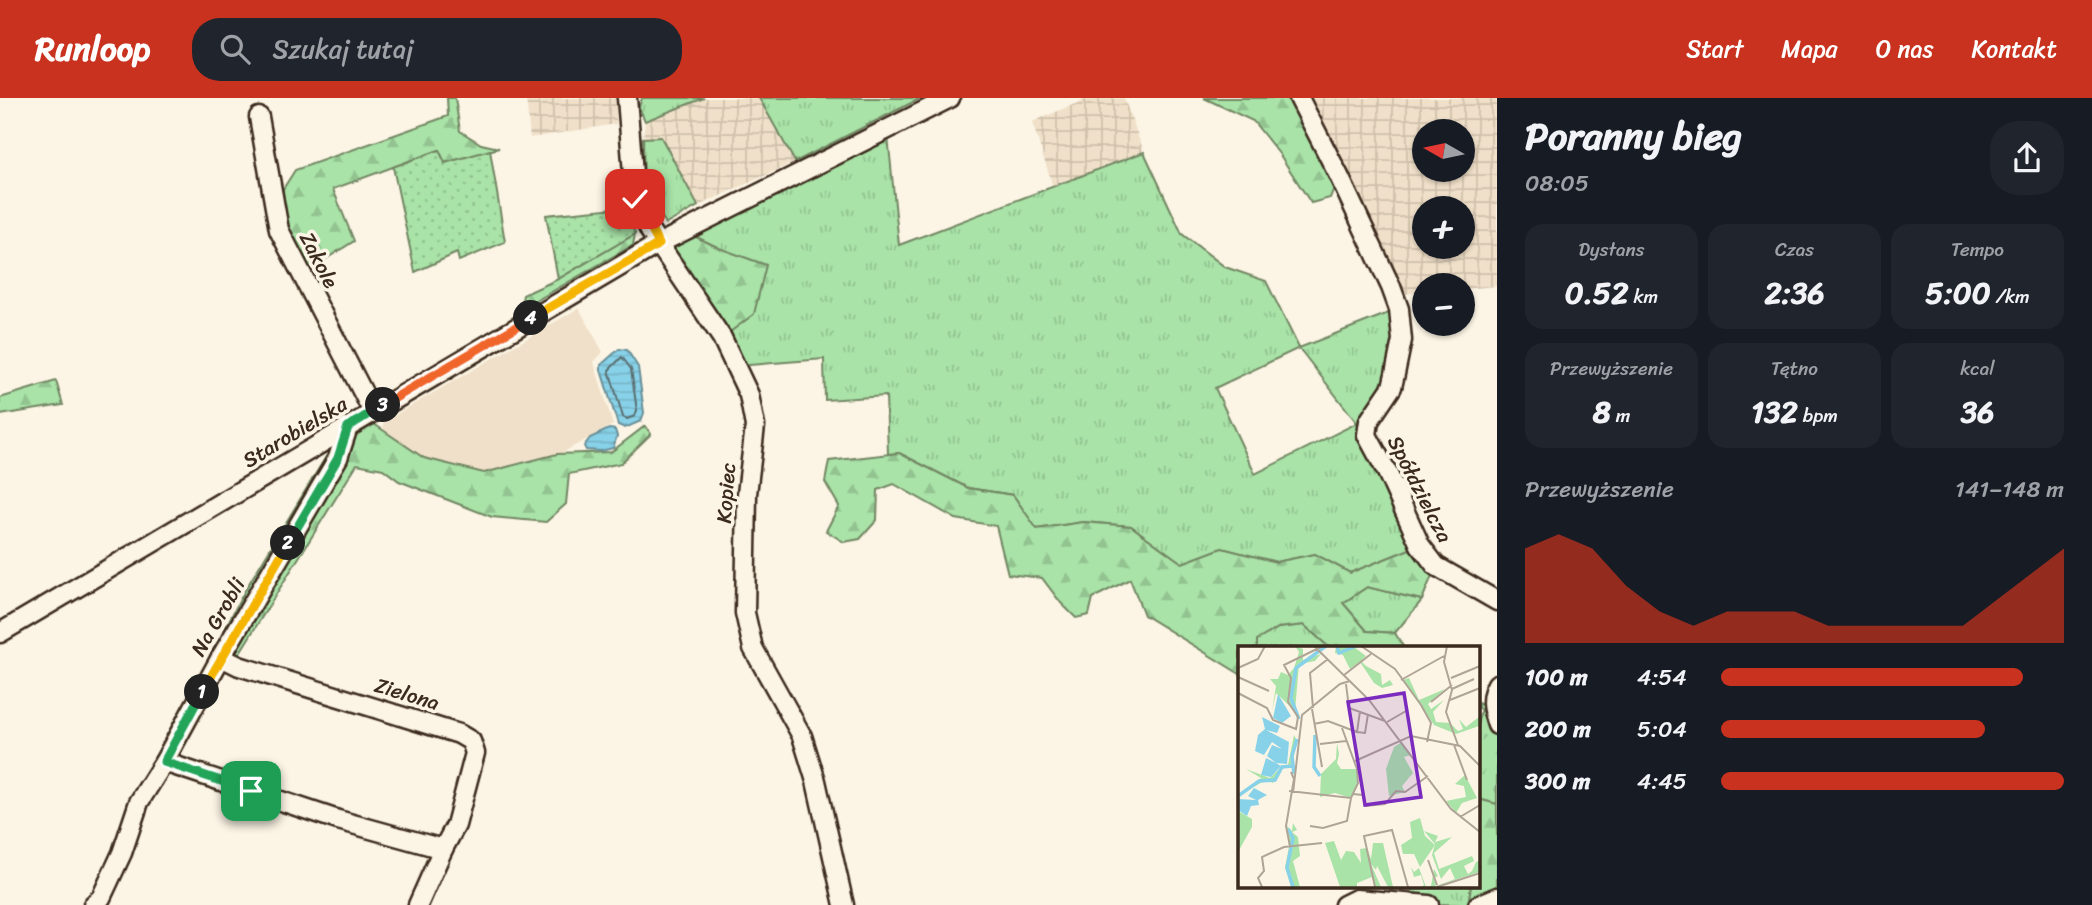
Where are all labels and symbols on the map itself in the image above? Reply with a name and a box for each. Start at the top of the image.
north arrow [1412,119,1475,182]
pin [605,169,665,229]
street label: Zakole [288,225,350,295]
pin: 4 [514,300,548,336]
street label: Starobielska [235,385,355,479]
pin: 3 [366,388,400,422]
street label: Spółdzielcza [1377,429,1464,550]
street label: Kopiec [705,461,747,525]
pin: 2 [270,526,306,560]
street label: Na Grobli [180,569,257,664]
inset map [1238,646,1479,888]
street label: Zielona [370,666,445,722]
pin: 1 [184,674,220,710]
pin [221,761,281,821]

